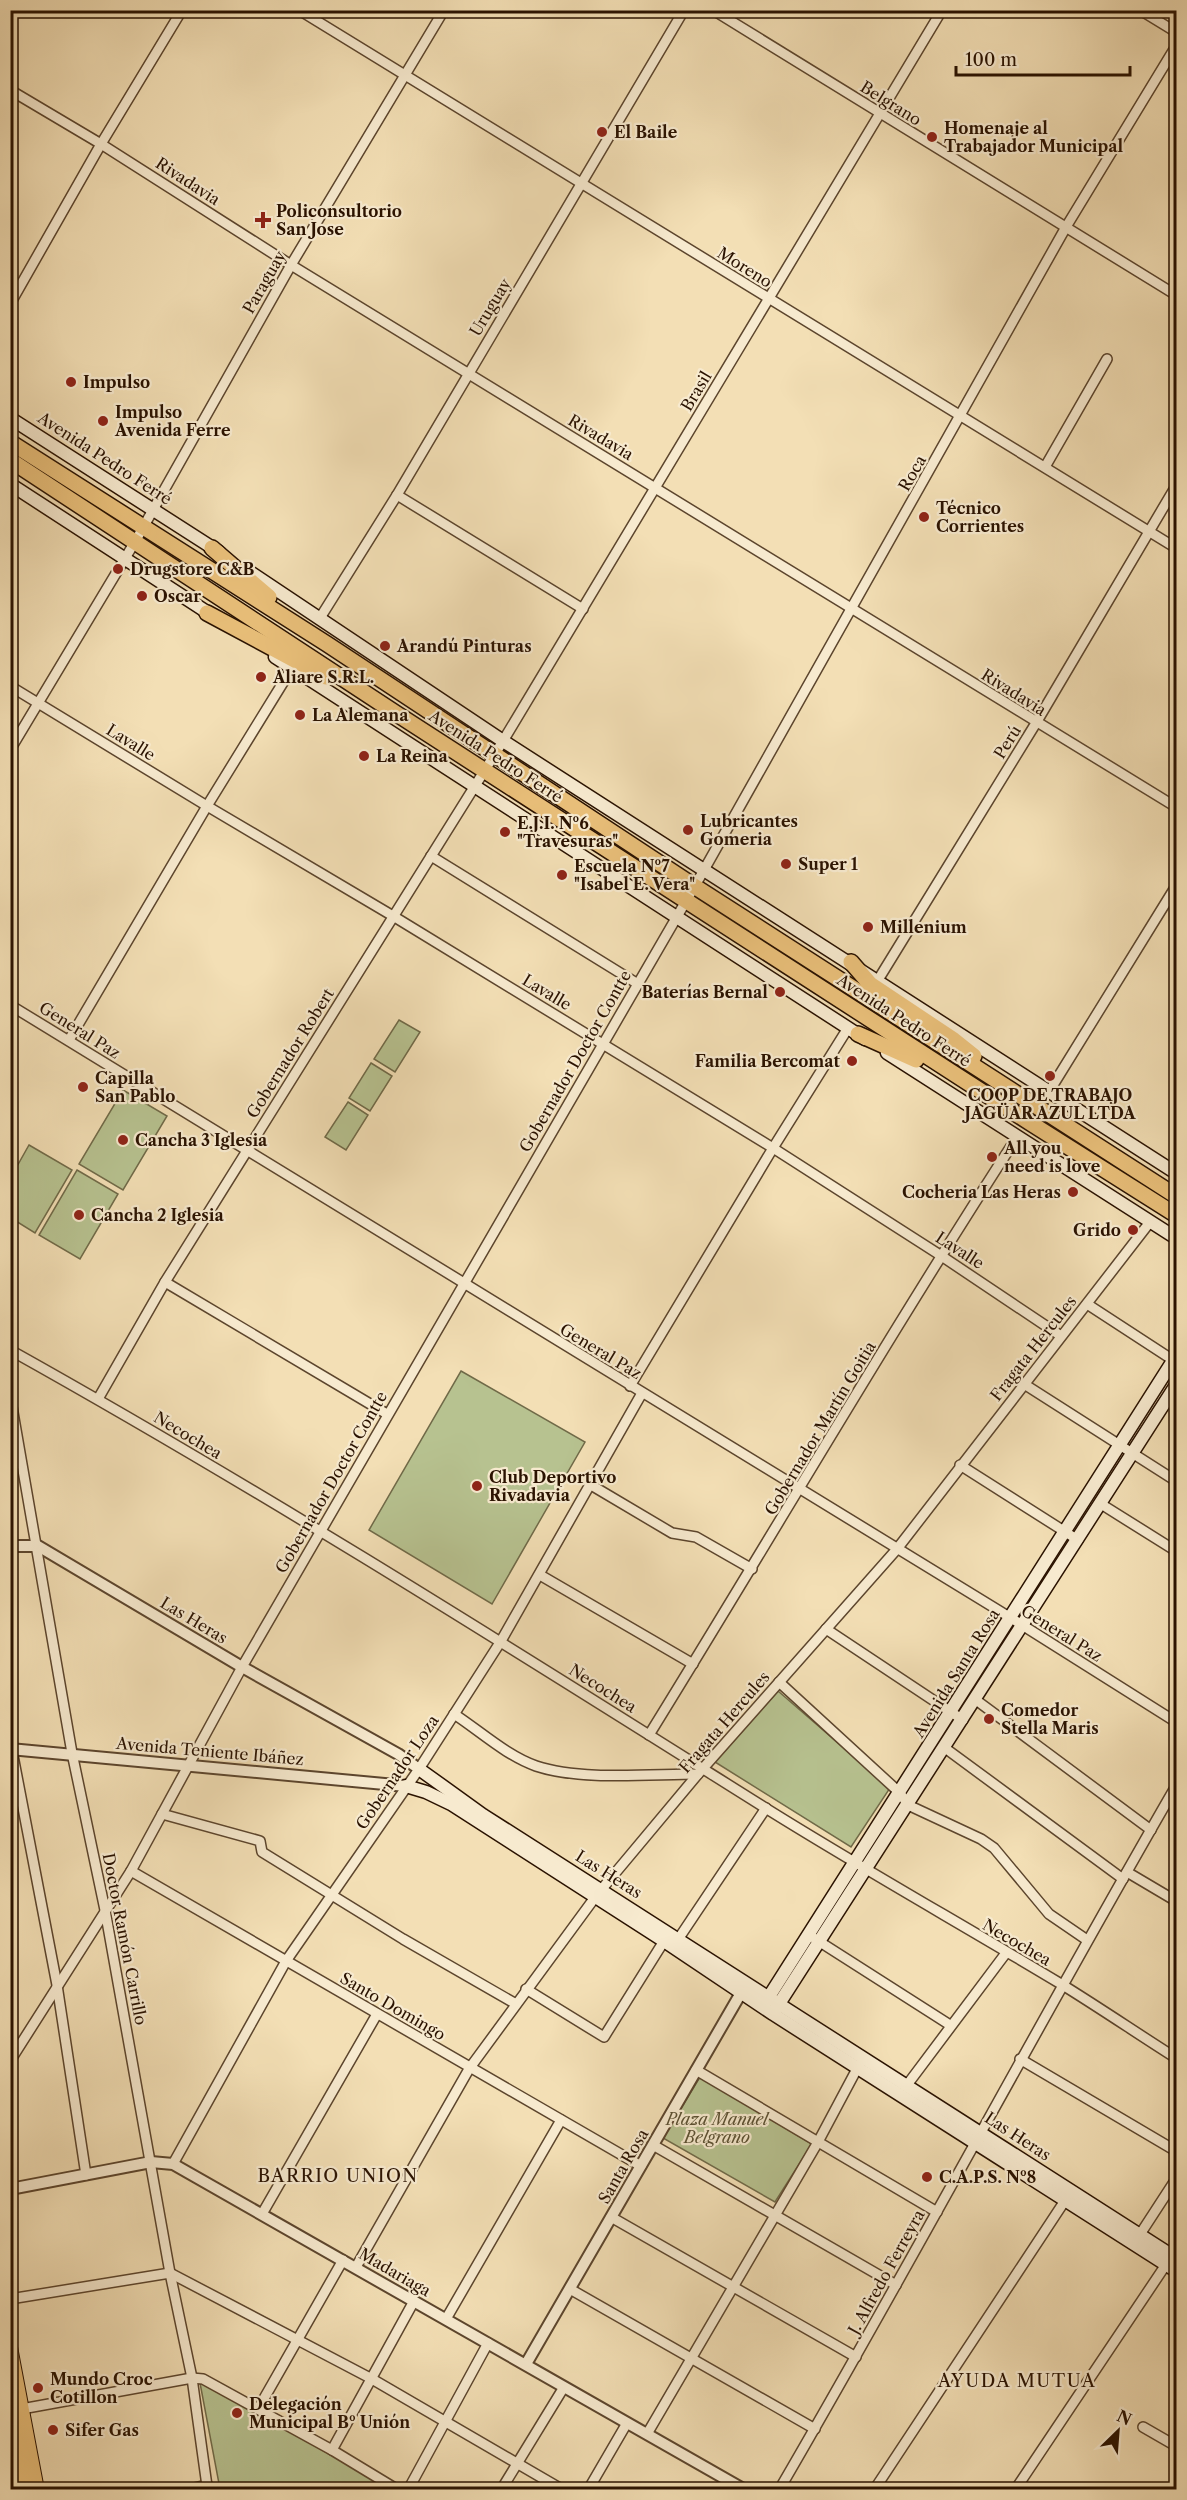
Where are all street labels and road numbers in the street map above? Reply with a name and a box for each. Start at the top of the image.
street label: Belgrano [857,76,925,130]
street label: Rivadavia [152,153,224,210]
street label: Moreno [714,242,776,292]
street label: Paraguay [238,246,290,317]
street label: Uruguay [465,274,516,339]
street label: Brasil [676,367,716,415]
street label: Avenida Pedro Ferré [33,407,176,509]
street label: Rivadavia [565,410,638,465]
street label: Roca [894,451,930,495]
street label: Rivadavia [978,664,1051,720]
street label: Avenida Pedro Ferré [424,705,567,807]
street label: Lavalle [103,719,159,765]
street label: Perú [989,721,1025,762]
street label: Gobernador Doctor Contte [515,967,635,1155]
street label: Avenida Pedro Ferré [832,969,975,1071]
street label: Lavalle [519,970,575,1014]
street label: Gobernador Robert [242,984,338,1122]
street label: General Paz [36,997,124,1063]
street label: Lavalle [932,1227,988,1273]
street label: Fragata Hercules [986,1291,1080,1405]
street label: General Paz [556,1319,646,1383]
street label: Gobernador Martín Goitia [760,1337,880,1519]
street label: Gobernador Doctor Contte [271,1388,391,1576]
street label: Necochea [150,1407,226,1463]
street label: Las Heras [157,1592,231,1648]
street label: General Paz [1018,1600,1106,1666]
street label: Avenida Santa Rosa [908,1604,1004,1742]
street label: Necochea [566,1659,641,1717]
street label: Fragata Hercules [674,1667,774,1777]
street label: Gobernador Loza [351,1711,443,1833]
street label: Avenida Teniente Ibáñez [114,1733,305,1769]
street label: Las Heras [572,1846,646,1902]
street label: Doctor Ramón Carrillo [98,1851,152,2027]
street label: Necochea [979,1914,1055,1970]
street label: Santo Domingo [337,1968,449,2044]
street label: Las Heras [981,2107,1055,2165]
street label: Santa Rosa [594,2125,653,2207]
street label: J. Alfredo Ferreyra [842,2206,929,2341]
street label: Madariaga [356,2243,435,2301]

